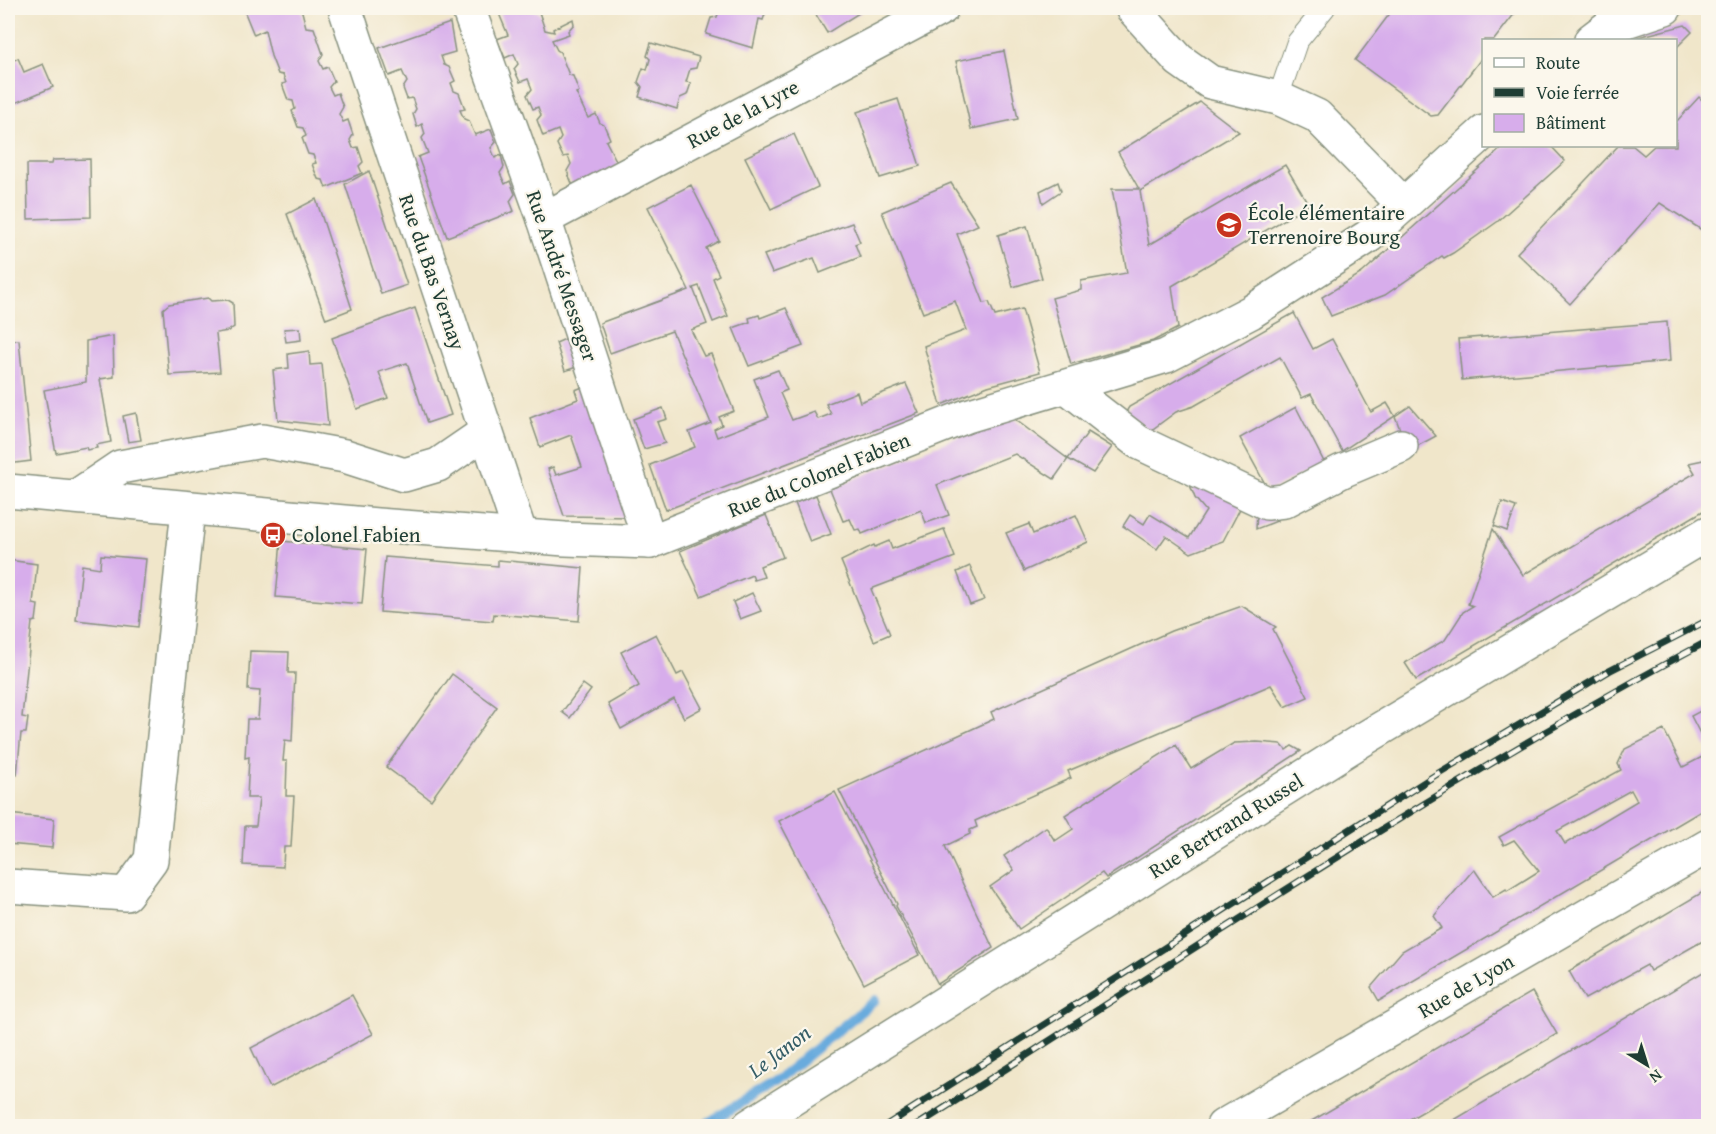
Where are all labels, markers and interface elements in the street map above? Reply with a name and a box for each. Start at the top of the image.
legend [1482,39,1677,147]
text: Route [1536,49,1580,76]
street label: Rue de la Lyre [681,71,804,156]
text: Voie ferrée [1536,79,1619,106]
text: Bâtiment [1536,109,1606,136]
street label: Rue André Messager [519,186,606,366]
street label: Rue du Bas Vernay [391,190,474,355]
place label: École élémentaire Terrenoire Bourg [1248,197,1405,252]
school or university icon: École élémentaire Terrenoire Bourg [1214,210,1244,240]
street label: Rue du Colonel Fabien [723,424,915,525]
place label: Colonel Fabien [292,519,421,550]
bus stop icon: Colonel Fabien [258,520,288,550]
street label: Rue Bertrand Russel [1142,765,1309,886]
street label: Rue de Lyon [1412,945,1520,1026]
water label: Le Janon [740,1017,817,1086]
north arrow [1617,1035,1677,1095]
text: N [1644,1064,1668,1090]

